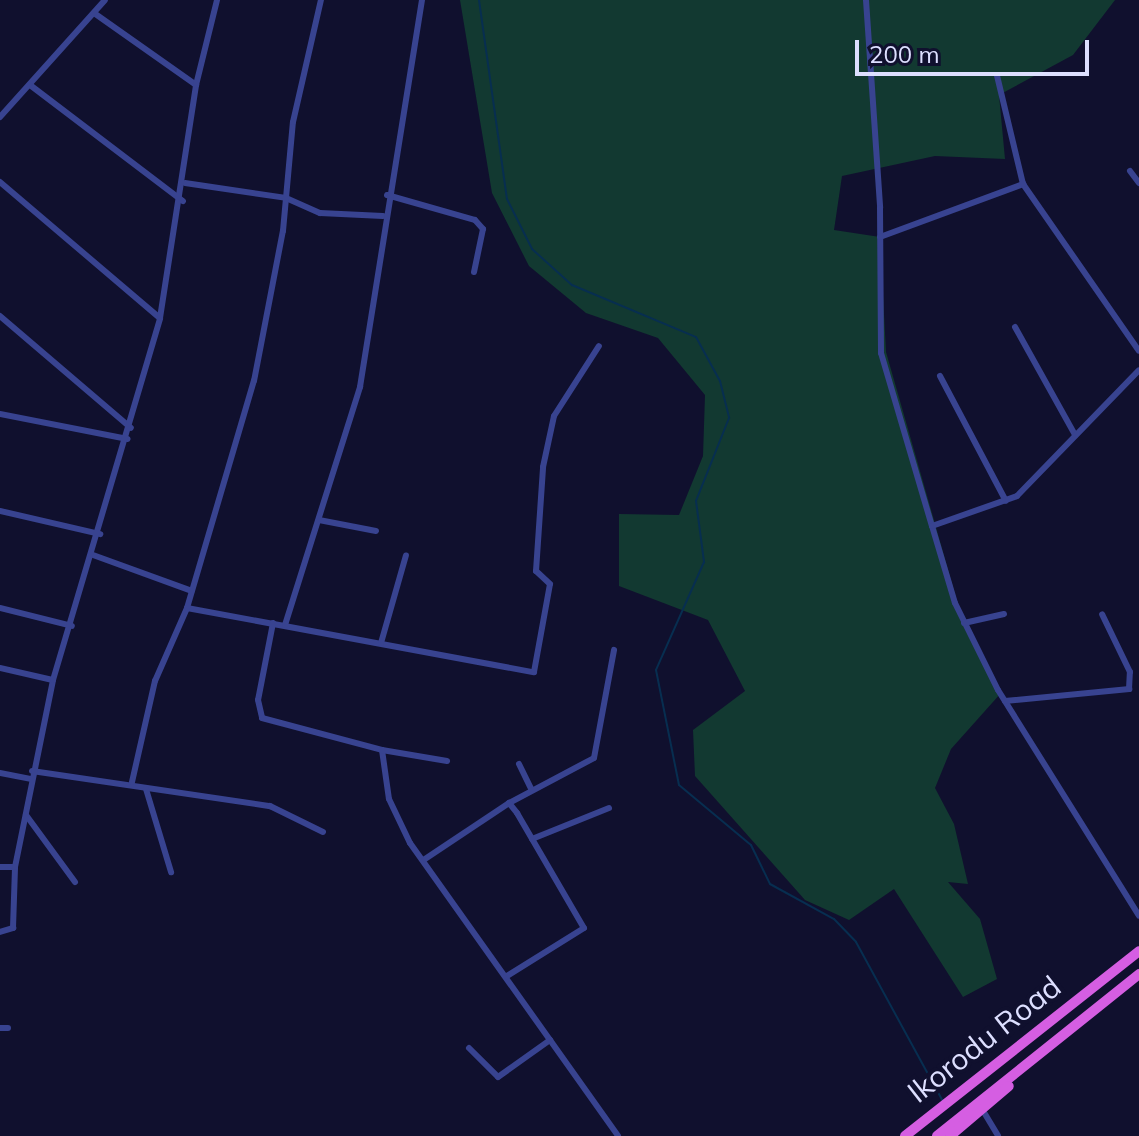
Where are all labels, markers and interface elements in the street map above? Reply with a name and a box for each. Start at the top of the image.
scale bar [859,24,1093,74]
text: 200 m [869,39,940,69]
street label: Ikorodu Road [900,968,1068,1110]

